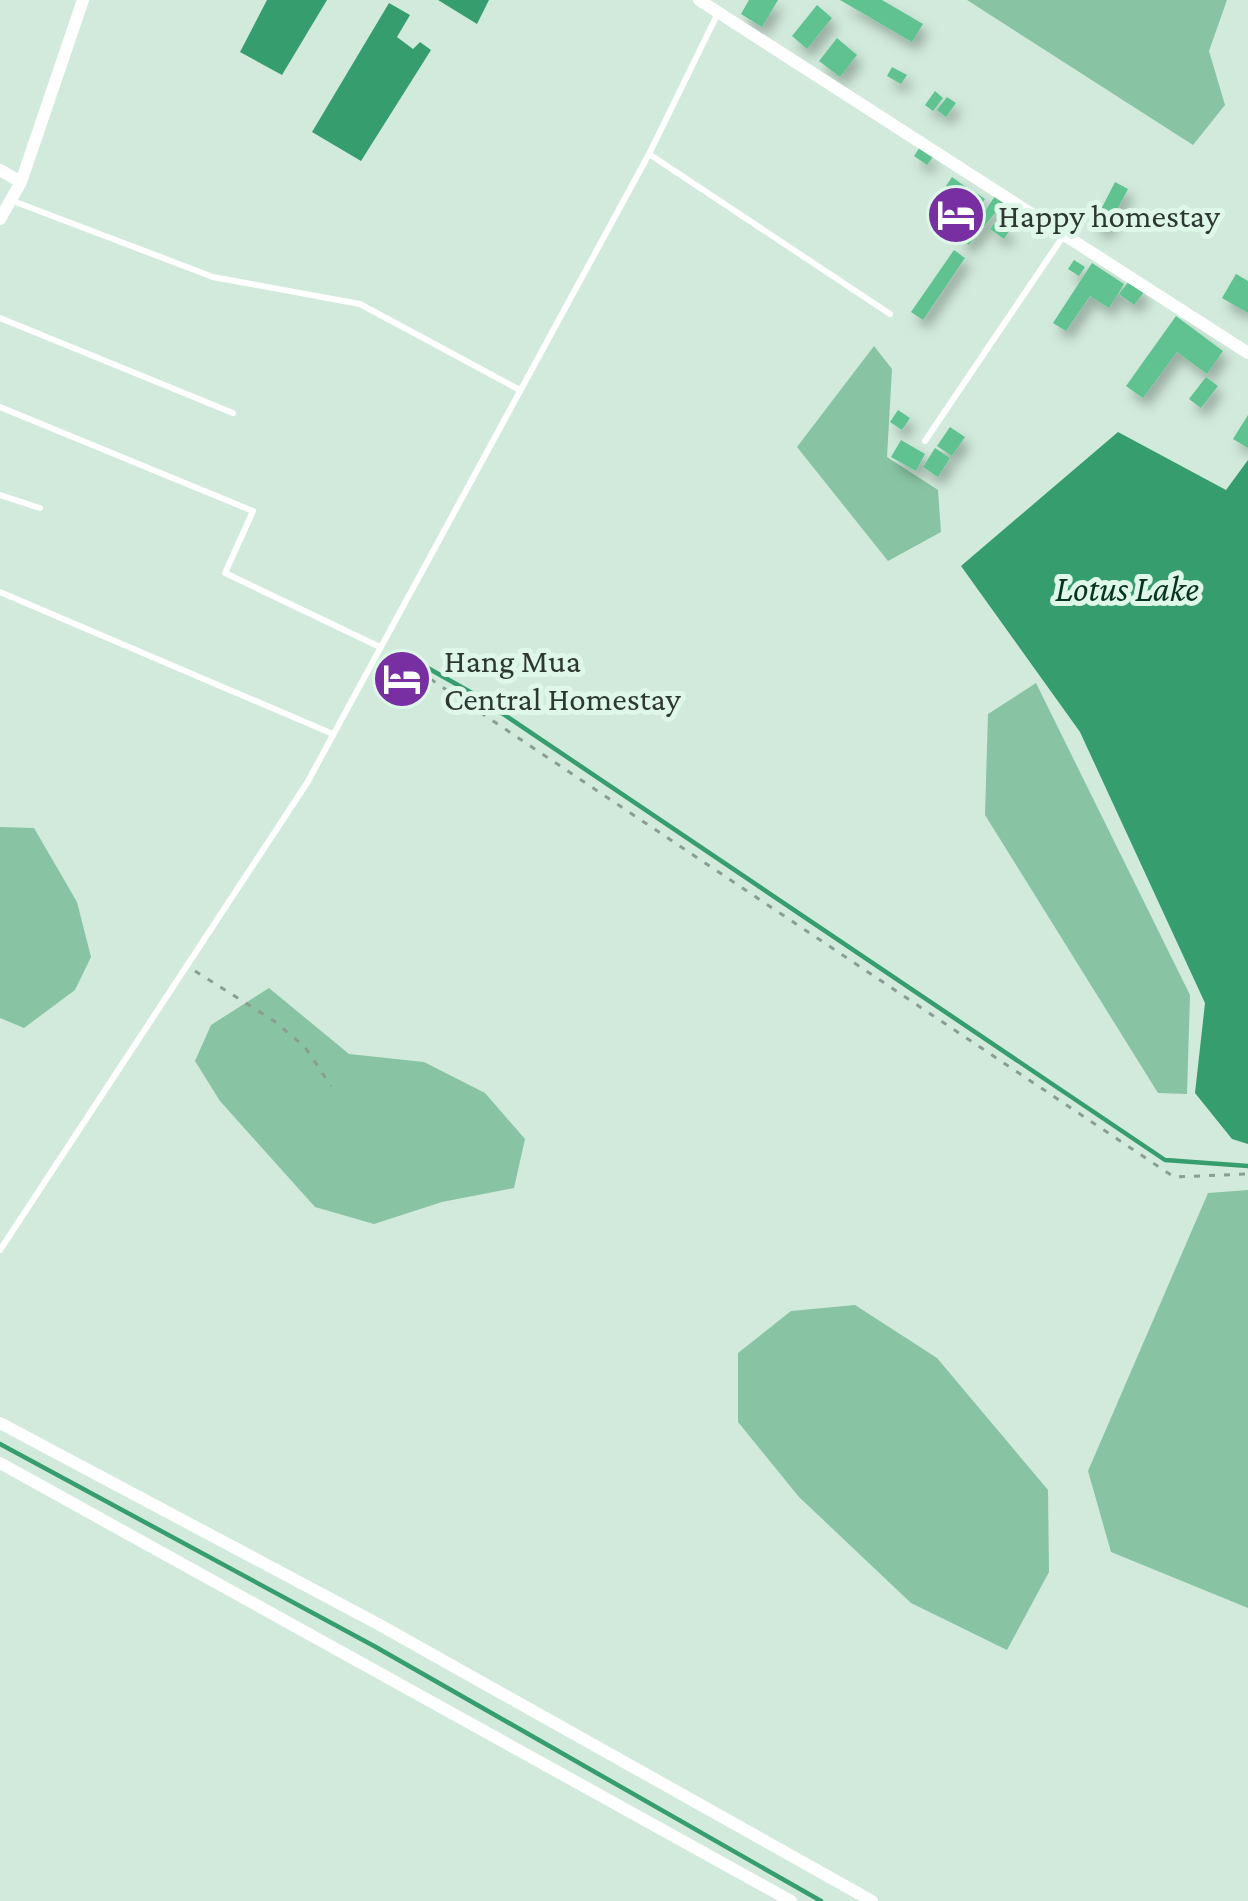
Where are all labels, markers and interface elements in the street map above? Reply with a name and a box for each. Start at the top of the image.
hotel icon: Happy homestay [925,184,987,246]
place label: Happy homestay [998,197,1221,234]
water label: Lotus Lake [1055,569,1199,609]
place label: Hang Mua Central Homestay [444,642,682,717]
hotel icon: Hang Mua Central Homestay [371,648,433,710]

